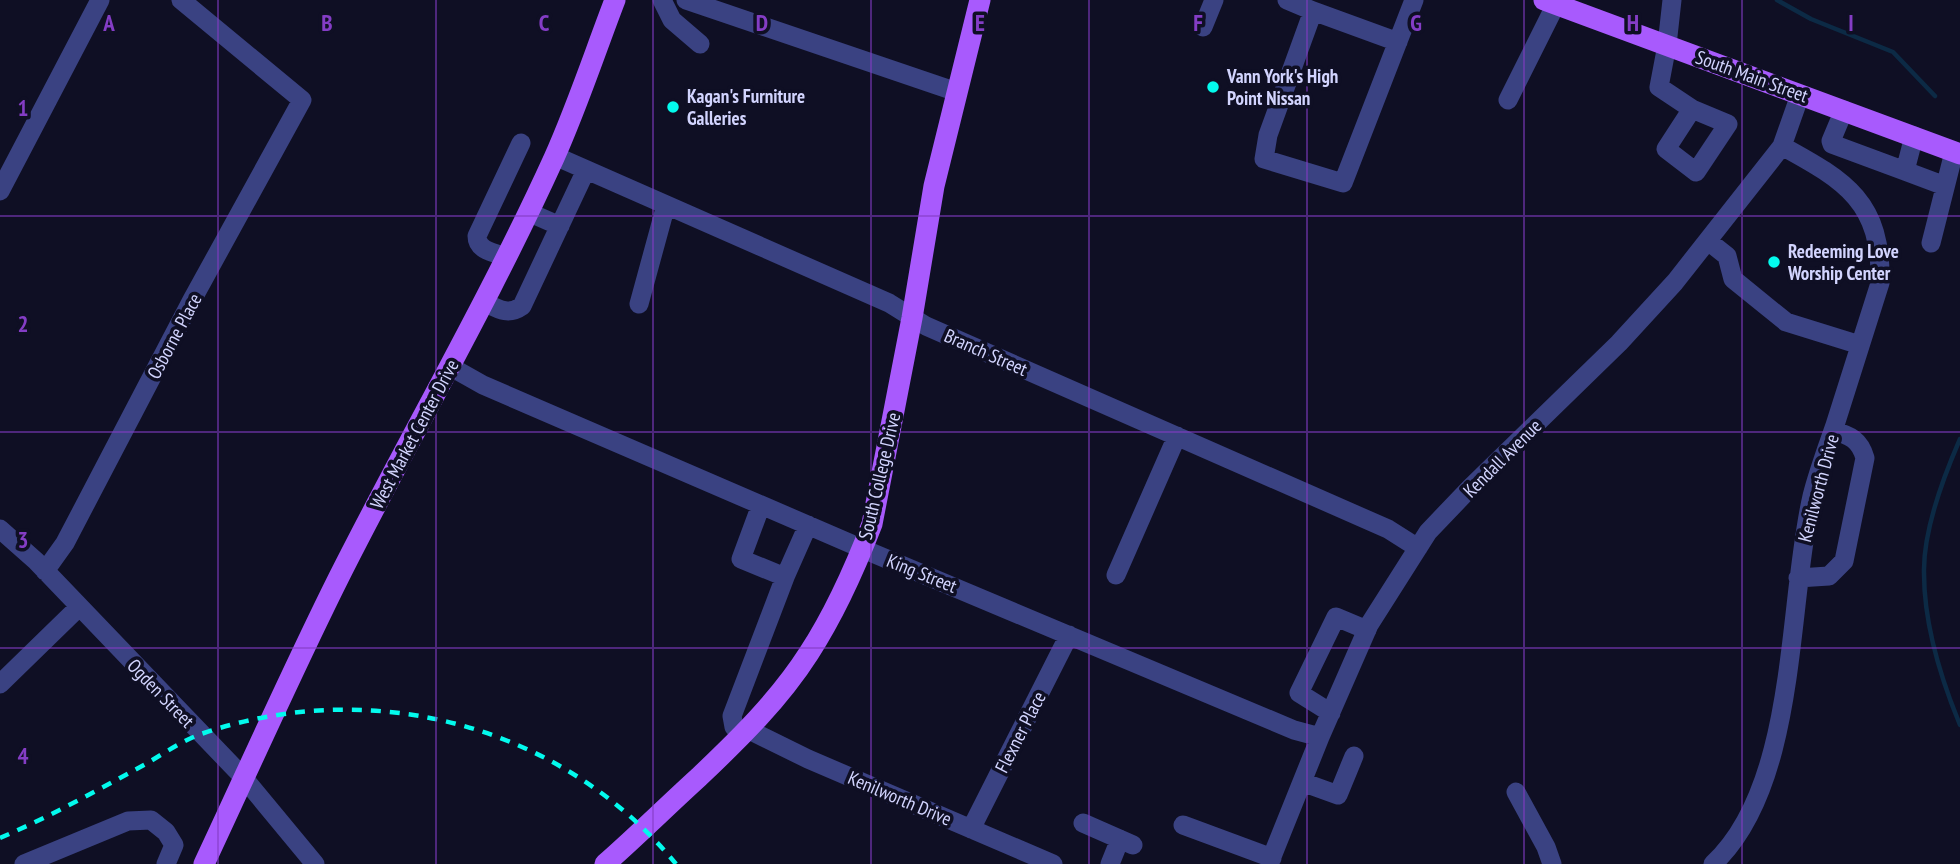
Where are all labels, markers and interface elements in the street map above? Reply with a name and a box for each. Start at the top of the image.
text: A [102,8,115,37]
text: B [321,8,333,37]
text: C [539,8,550,37]
text: D [756,8,768,37]
text: E [975,8,985,37]
text: F [1193,8,1203,37]
text: G [1410,8,1422,37]
text: H [1627,8,1639,37]
text: I [1848,8,1854,37]
street label: South Main Street [1693,45,1812,108]
place label: Vann York's High Point Nissan [1226,64,1338,110]
marker: Vann York's High Point Nissan [1205,79,1221,95]
place label: Kagan's Furniture Galleries [687,84,805,130]
text: 1 [18,93,29,122]
marker: Kagan's Furniture Galleries [665,99,681,115]
place label: Redeeming Love Worship Center [1787,239,1899,285]
marker: Redeeming Love Worship Center [1766,254,1782,270]
street label: Osborne Place [141,289,207,383]
text: 2 [18,309,29,338]
street label: Branch Street [941,323,1032,381]
street label: West Market Center Drive [364,355,464,513]
street label: South College Drive [853,410,905,542]
street label: Kendall Avenue [1458,414,1546,502]
street label: Kenilworth Drive [1792,431,1844,544]
text: 3 [18,525,29,554]
street label: King Street [883,548,961,598]
street label: Ogden Street [122,654,200,733]
street label: Flexner Place [989,687,1051,777]
text: 4 [18,741,29,770]
street label: Kenilworth Drive [844,765,956,831]

